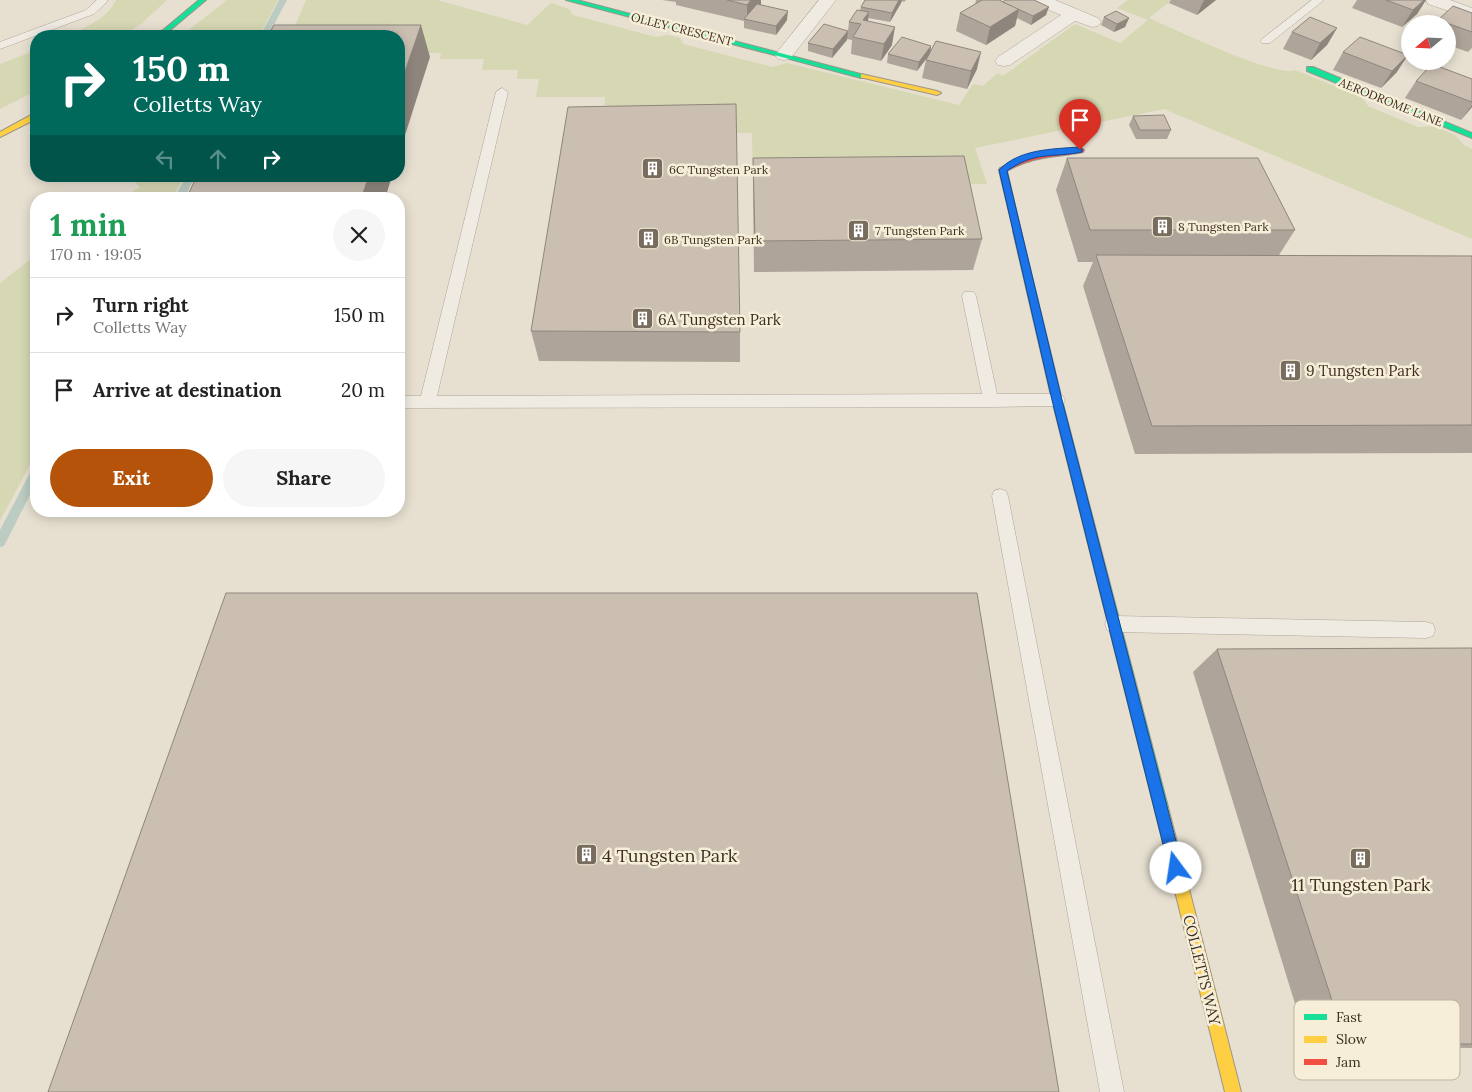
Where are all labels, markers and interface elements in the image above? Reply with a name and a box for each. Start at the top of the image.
street label: OLLEY CRESCENT [630,9,735,49]
north arrow [1401,15,1456,70]
map controls [1401,15,1456,70]
text: 150 m [133,46,230,91]
icon: right [50,50,115,115]
street label: AERODROME LANE [1336,74,1445,130]
text: Colletts Way [133,90,262,118]
pin [1059,99,1101,150]
icon: arrive [1066,106,1094,134]
icon: left [151,145,179,173]
icon: ahead [204,145,232,173]
icon: right [257,145,285,173]
building icon: 6C Tungsten Park [641,157,665,181]
place label: 6C Tungsten Park [669,162,769,177]
text: 1 min [50,206,127,244]
button: close [333,209,385,261]
building icon: 8 Tungsten Park [1150,214,1174,238]
building icon: 7 Tungsten Park [847,218,871,242]
place label: 8 Tungsten Park [1178,219,1269,234]
place label: 7 Tungsten Park [875,223,965,238]
building icon: 6B Tungsten Park [636,227,660,251]
place label: 6B Tungsten Park [664,232,763,247]
text: 170 m · 19:05 [50,244,142,264]
text: Turn right [93,293,189,317]
icon: right [50,301,78,329]
text: 150 m [334,303,385,327]
building icon: 6A Tungsten Park [630,307,654,331]
place label: 6A Tungsten Park [658,310,781,329]
text: Colletts Way [93,317,187,337]
building icon: 9 Tungsten Park [1278,358,1302,382]
place label: 9 Tungsten Park [1306,361,1420,380]
icon: arrive [50,376,78,404]
text: Arrive at destination [93,378,282,402]
text: 20 m [341,378,385,402]
button: Exit [50,449,213,507]
button: Share [223,449,385,507]
position arrow [1149,841,1201,893]
building icon: 4 Tungsten Park [574,843,598,867]
place label: 4 Tungsten Park [602,844,738,867]
building icon: 11 Tungsten Park [1349,847,1373,871]
place label: 11 Tungsten Park [1292,873,1431,896]
street label: COLLETTS WAY [1179,913,1225,1028]
legend [1294,1000,1460,1080]
text: Fast [1336,1008,1363,1026]
text: Slow [1336,1030,1368,1048]
text: Jam [1335,1053,1361,1071]

